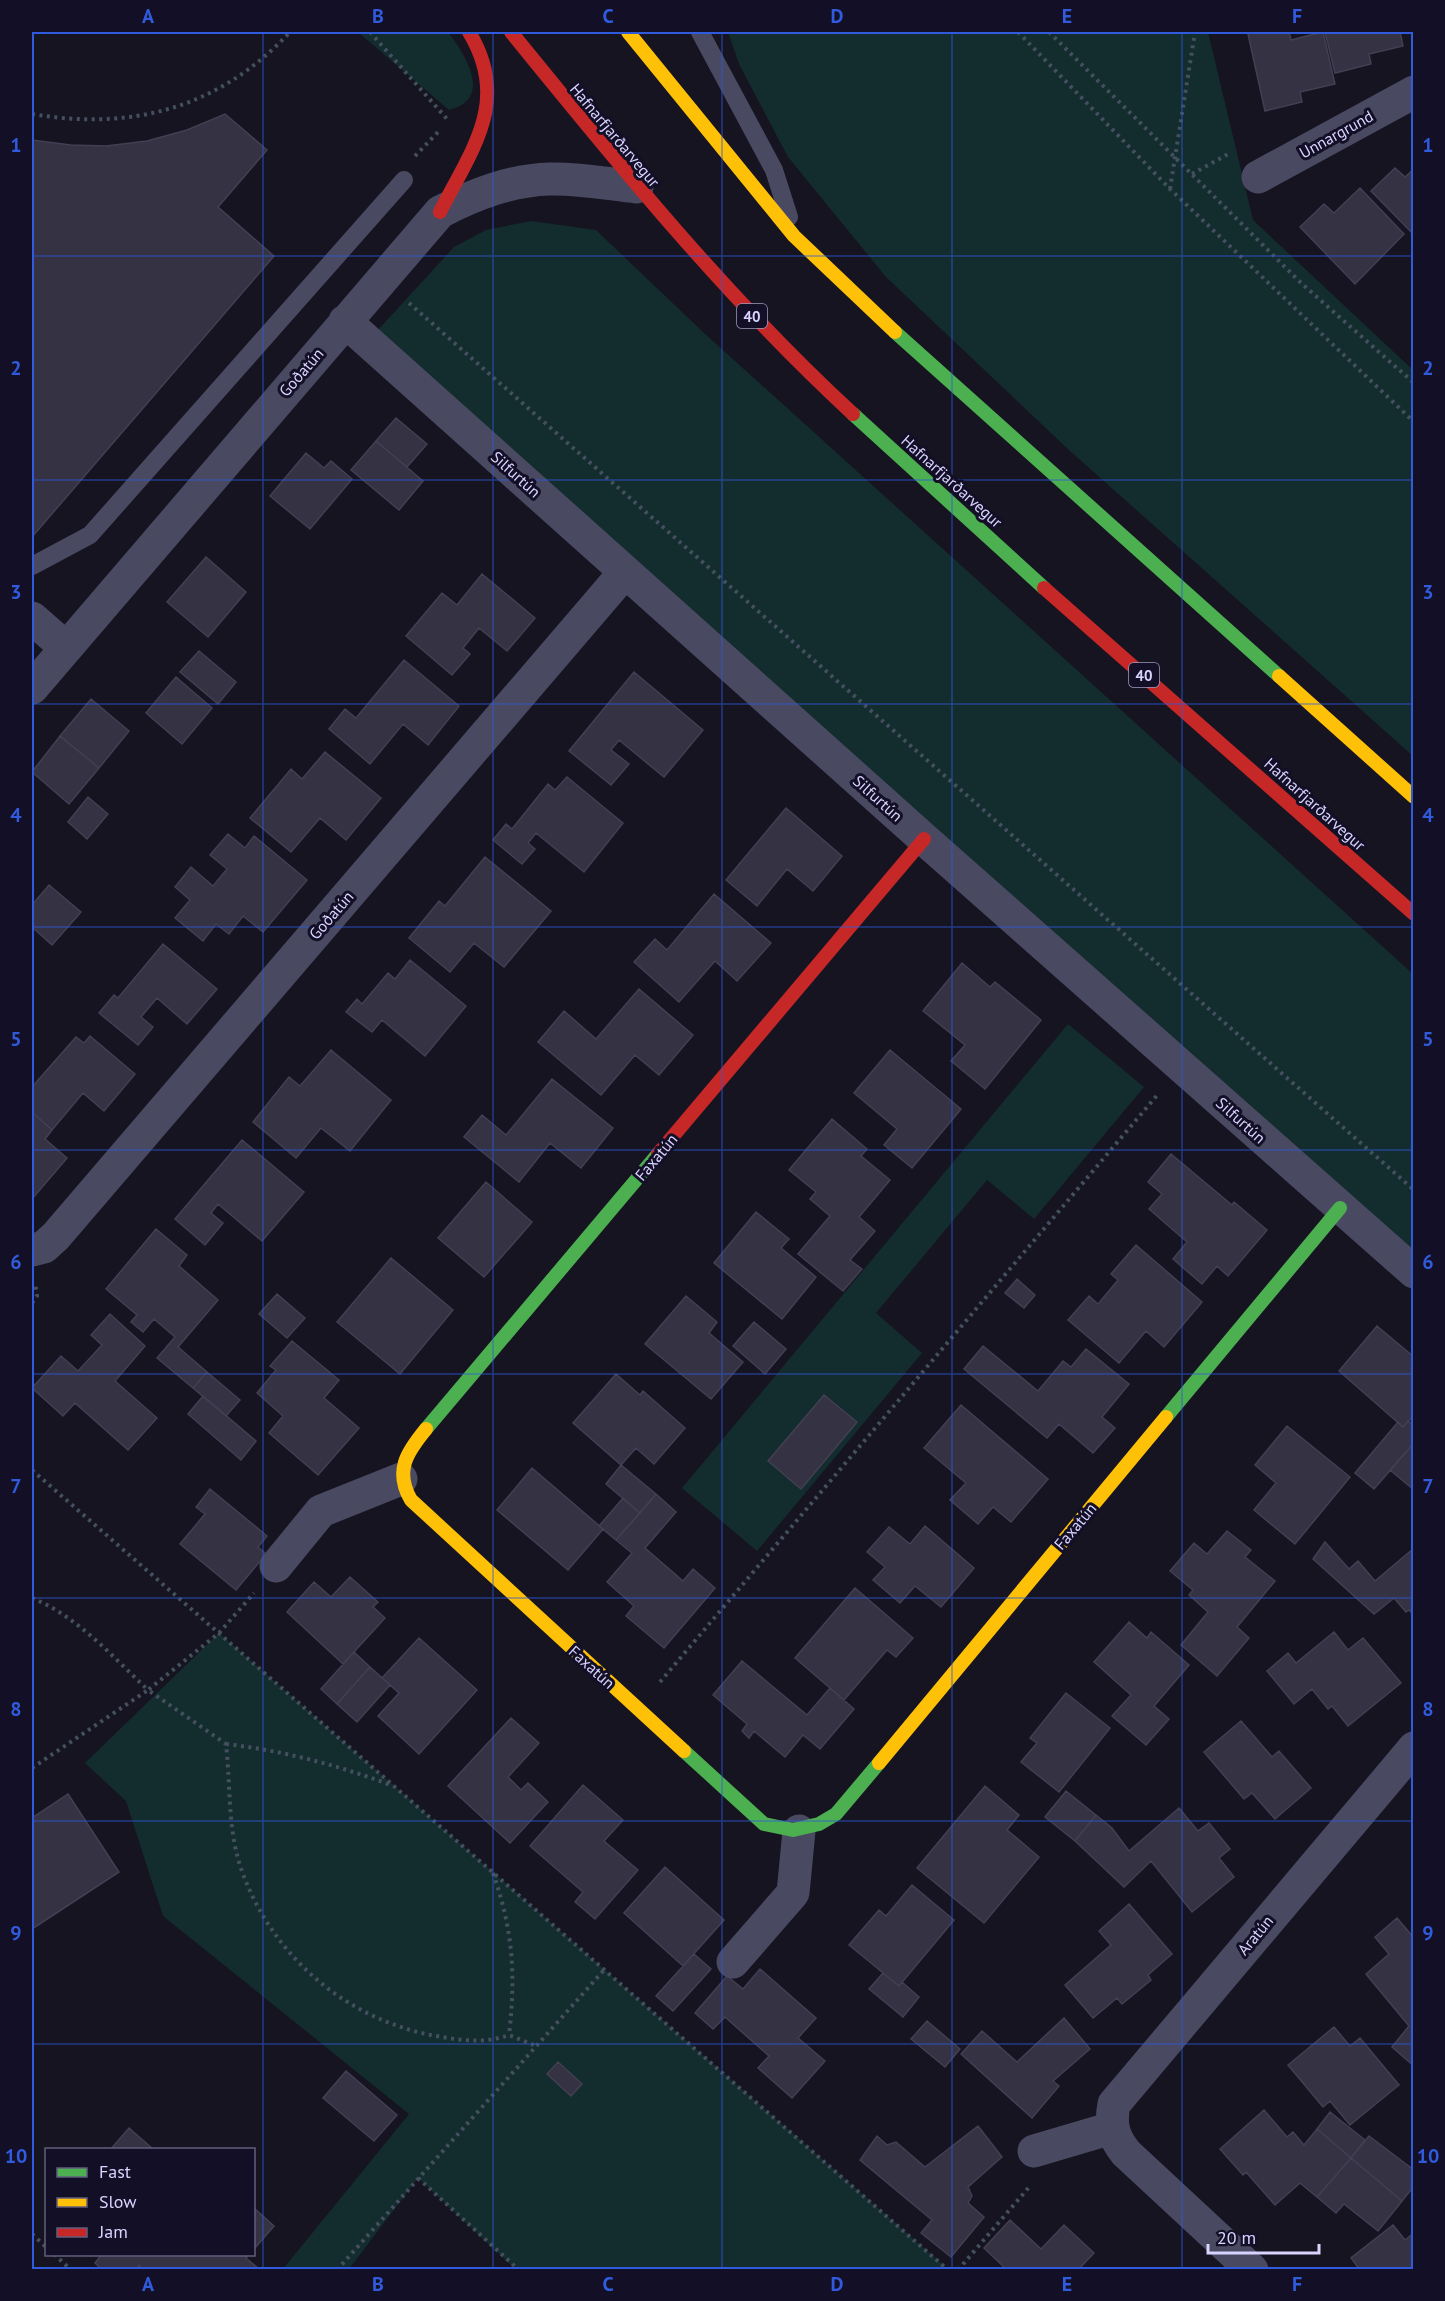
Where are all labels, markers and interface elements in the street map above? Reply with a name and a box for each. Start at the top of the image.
text: A [142,3,155,29]
text: B [372,3,384,29]
text: C [602,3,614,29]
text: D [831,3,844,29]
text: E [1062,3,1072,29]
text: F [1292,3,1302,29]
street label: Hafnarfjarðarvegur [566,79,665,191]
street label: Unnargrund [1296,106,1376,162]
text: 1 [10,132,22,158]
text: 1 [1422,132,1434,158]
road number: 40 [737,304,767,328]
street label: Goðatún [274,344,328,400]
text: 2 [10,355,22,381]
text: 2 [1422,355,1434,381]
street label: Hafnarfjarðarvegur [897,430,1007,532]
street label: Silfurtún [487,447,545,501]
text: 3 [10,579,22,605]
text: 3 [1422,579,1434,605]
road number: 40 [1129,663,1159,687]
street label: Hafnarfjarðarvegur [1260,753,1370,855]
street label: Silfurtún [849,771,907,825]
text: 4 [10,802,22,828]
text: 4 [1422,802,1434,828]
street label: Goðatún [304,887,358,943]
text: 5 [10,1026,22,1052]
text: 5 [1422,1026,1434,1052]
street label: Silfurtún [1212,1093,1270,1147]
street label: Faxatún [631,1129,681,1185]
text: 6 [10,1249,22,1275]
text: 6 [1422,1249,1434,1275]
text: 7 [10,1473,22,1499]
text: 7 [1422,1473,1434,1499]
street label: Faxatún [1050,1498,1100,1554]
street label: Faxatún [565,1641,619,1693]
text: 8 [10,1696,22,1722]
text: 8 [1422,1696,1434,1722]
street label: Aratún [1233,1911,1277,1959]
text: 9 [10,1920,22,1946]
text: 9 [1422,1920,1434,1946]
text: 10 [5,2143,27,2169]
text: 10 [1417,2143,1439,2169]
legend [45,2148,255,2256]
text: Fast [99,2160,131,2183]
text: Slow [99,2190,137,2213]
scale bar [1208,2217,1319,2255]
text: Jam [98,2220,128,2243]
text: 20 m [1217,2226,1256,2249]
text: A [142,2271,155,2297]
text: B [372,2271,384,2297]
text: C [602,2271,614,2297]
text: D [831,2271,844,2297]
text: E [1062,2271,1072,2297]
text: F [1292,2271,1302,2297]

